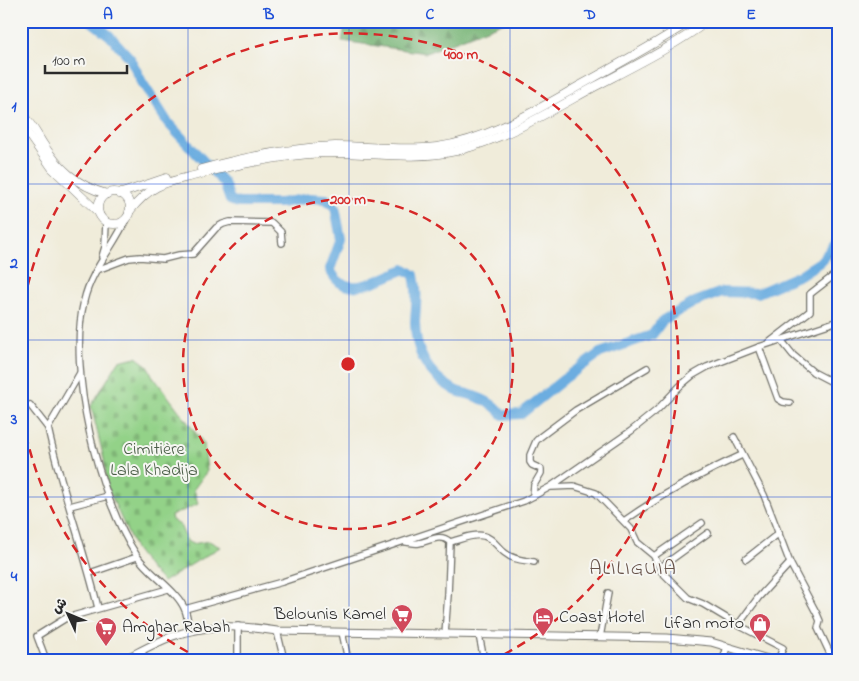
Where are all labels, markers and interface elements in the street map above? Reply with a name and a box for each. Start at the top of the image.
text: A [103,3,113,27]
text: B [263,3,275,27]
text: C [426,3,435,27]
text: D [583,3,596,27]
text: E [746,3,756,27]
scale bar [45,42,128,74]
text: 400 m [443,44,479,66]
text: 100 m [52,50,85,72]
text: 1 [11,95,17,119]
text: 200 m [329,189,366,211]
text: 2 [9,252,18,276]
centre of rings [339,355,357,373]
text: 3 [10,408,18,432]
park label: Cimitière Lala Khadija [110,437,198,484]
district label: ALILIGUIA [589,555,677,584]
text: 4 [10,565,18,589]
north arrow [42,588,92,638]
text: ش [47,593,73,619]
place label: Belounis Kamel [273,602,386,628]
supermarket icon: Belounis Kamel [390,603,414,634]
place label: Coast Hotel [559,605,645,631]
hotel icon: Coast Hotel [531,606,555,637]
place label: Lifan moto [664,611,744,637]
shop icon: Lifan moto [748,612,772,643]
place label: Amghar Rabah [122,615,230,642]
supermarket icon: Amghar Rabah [94,616,118,647]

